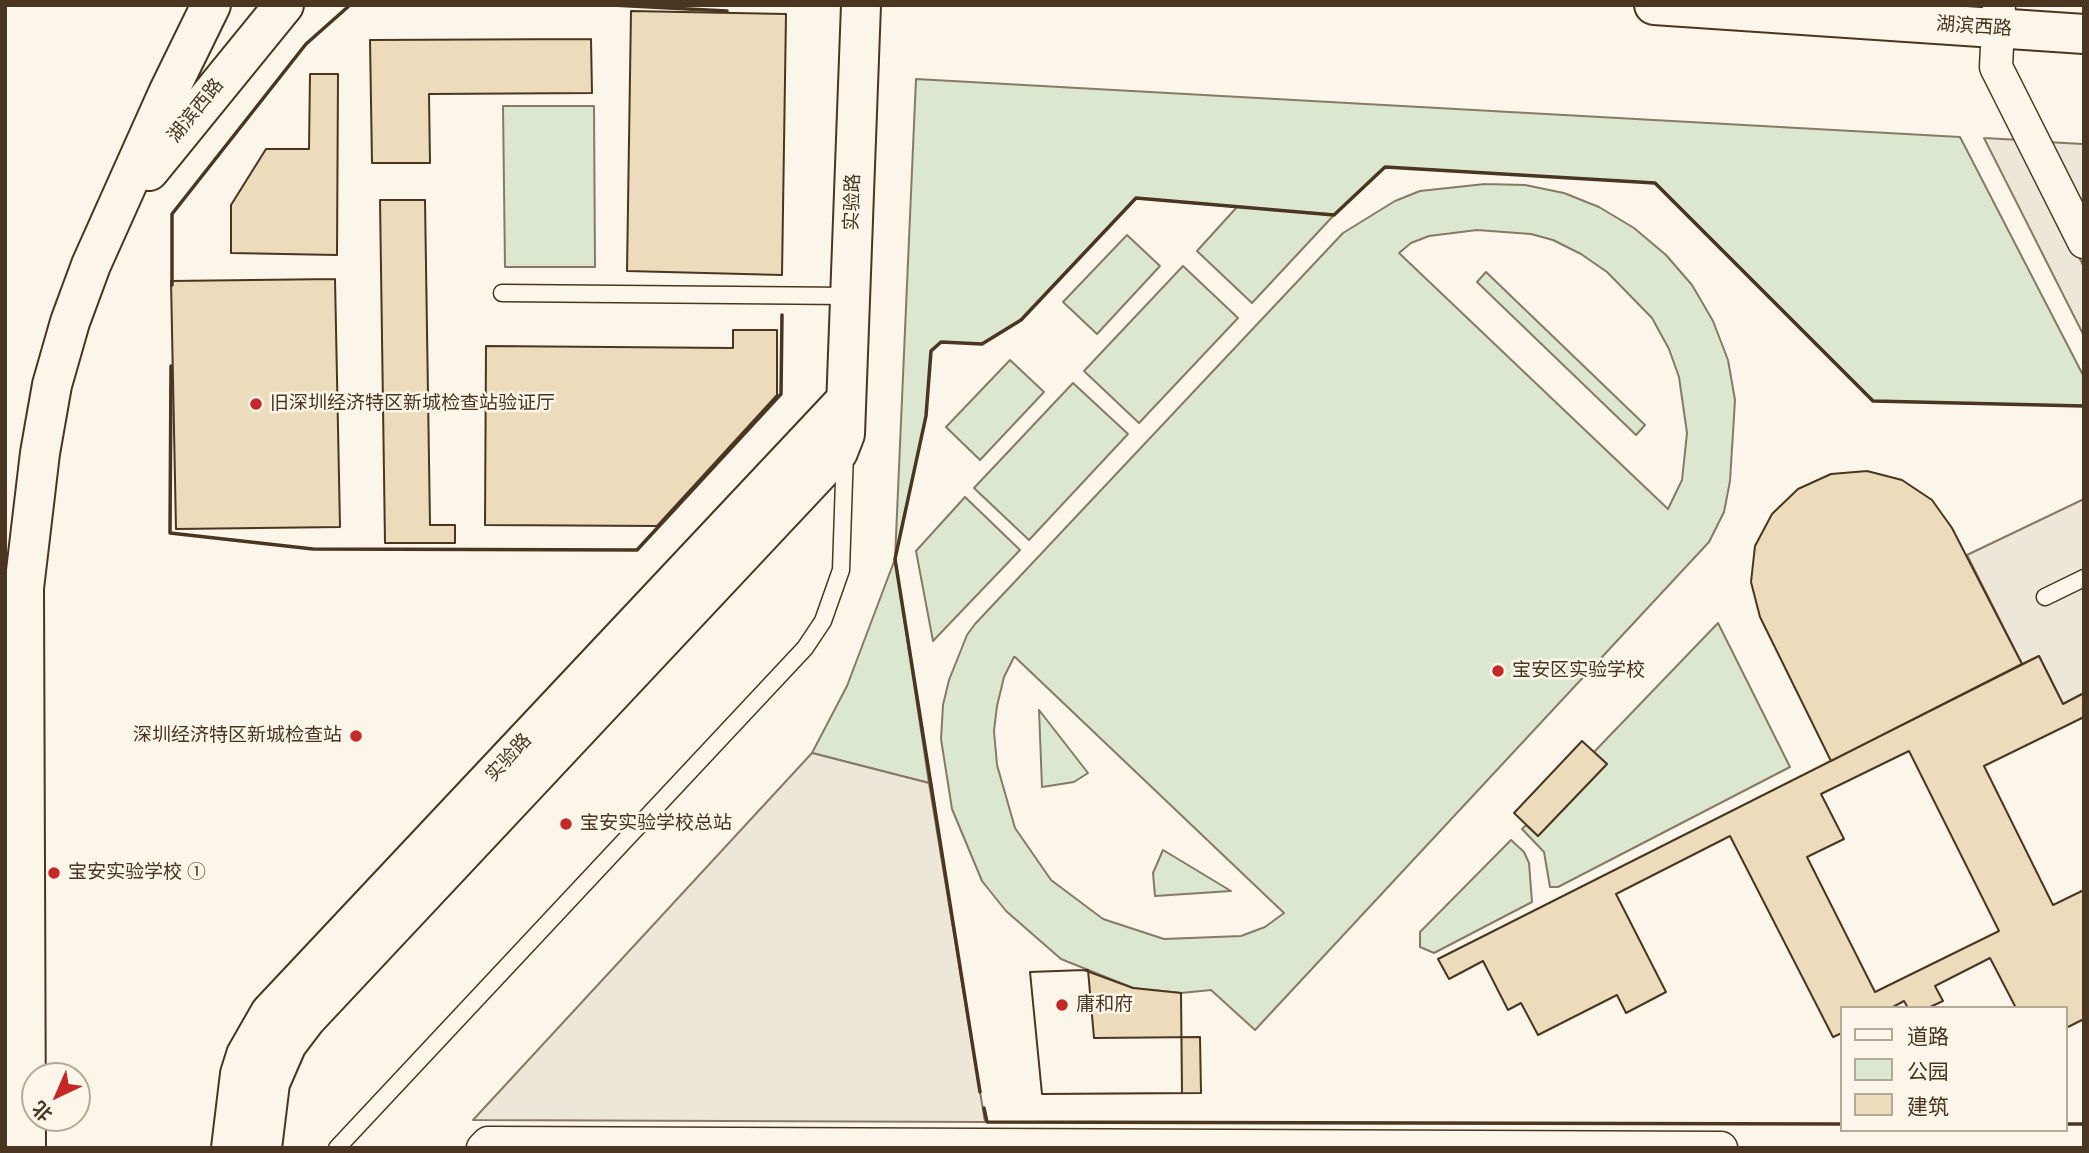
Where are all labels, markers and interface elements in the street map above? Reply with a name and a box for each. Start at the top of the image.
street label: 湖滨西路 [1935,13,2013,41]
street label: 湖滨西路 [163,74,229,148]
street label: 实验路 [841,173,865,231]
place label: 旧深圳经济特区新城检查站验证厅 [270,393,555,415]
marker: 旧深圳经济特区新城检查站验证厅 [248,396,264,412]
place label: 宝安区实验学校 [1512,660,1645,682]
marker: 宝安区实验学校 [1490,663,1506,679]
place label: 深圳经济特区新城检查站 [133,725,342,747]
marker: 深圳经济特区新城检查站 [348,728,364,744]
street label: 实验路 [481,729,537,787]
place label: 宝安实验学校总站 [580,813,732,835]
marker: 宝安实验学校总站 [558,816,574,832]
place label: 宝安实验学校 ① [68,862,206,884]
marker: 宝安实验学校 ① [46,865,62,881]
place label: 庸和府 [1076,994,1133,1016]
marker: 庸和府 [1054,997,1070,1013]
legend [1840,1006,2068,1132]
text: 道路 [1907,1025,1949,1048]
text: 公园 [1907,1060,1949,1083]
north arrow [21,1062,91,1132]
text: 建筑 [1907,1095,1949,1118]
text: 北 [28,1097,57,1125]

